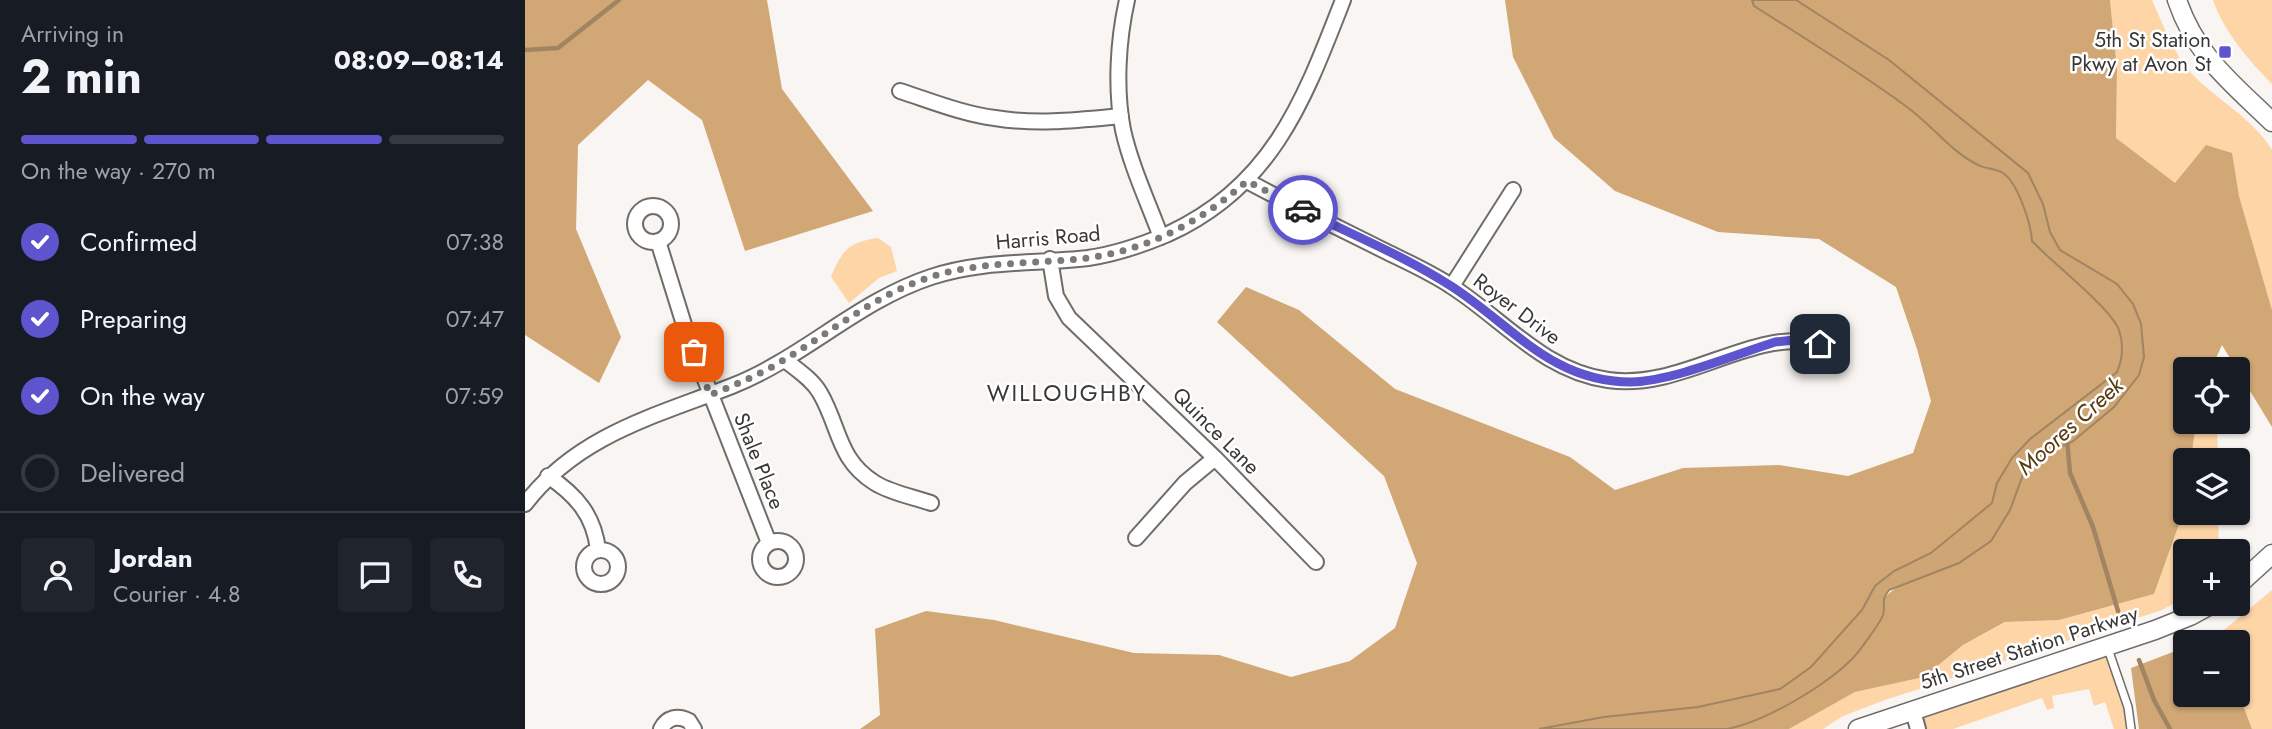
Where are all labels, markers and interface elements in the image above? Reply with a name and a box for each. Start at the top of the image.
text: Arriving in [21,17,124,51]
place label: 5th St Station Pkwy at Avon St [2071,25,2211,79]
text: 08:09–08:14 [334,41,504,79]
text: 2 min [21,44,142,110]
marker: 5th St Station Pkwy at Avon St [2217,44,2233,60]
text: On the way · 270 m [21,154,216,188]
courier [1268,175,1338,245]
icon: car [1284,191,1322,229]
street label: Harris Road [994,218,1102,258]
icon: check [21,223,59,261]
text: Confirmed [80,223,197,261]
text: 07:38 [446,225,504,259]
street label: Royer Drive [1467,266,1567,352]
icon: check [21,300,59,338]
text: Preparing [80,300,187,338]
text: 07:47 [446,302,504,336]
pin [1790,314,1850,374]
pin [664,322,724,382]
icon: home [1801,325,1839,363]
icon: bag [675,333,713,371]
map controls [2173,357,2250,707]
button: locate [2173,357,2250,434]
water label: Moores Creek [2009,368,2132,483]
district label: WILLOUGHBY [987,376,1147,410]
icon: check [21,377,59,415]
text: On the way [80,377,205,415]
text: 07:59 [445,379,504,413]
street label: Quince Lane [1166,381,1267,482]
street label: Shale Place [726,408,792,514]
button: layers [2173,448,2250,525]
text: Delivered [80,454,185,492]
button: person [21,538,95,612]
button: chat [338,538,412,612]
button: phone [430,538,504,612]
text: Jordan [113,539,193,577]
button: + [2173,539,2250,616]
text: Courier · 4.8 [113,577,241,611]
street label: 5th Street Station Parkway [1916,598,2143,697]
button: − [2173,630,2250,707]

